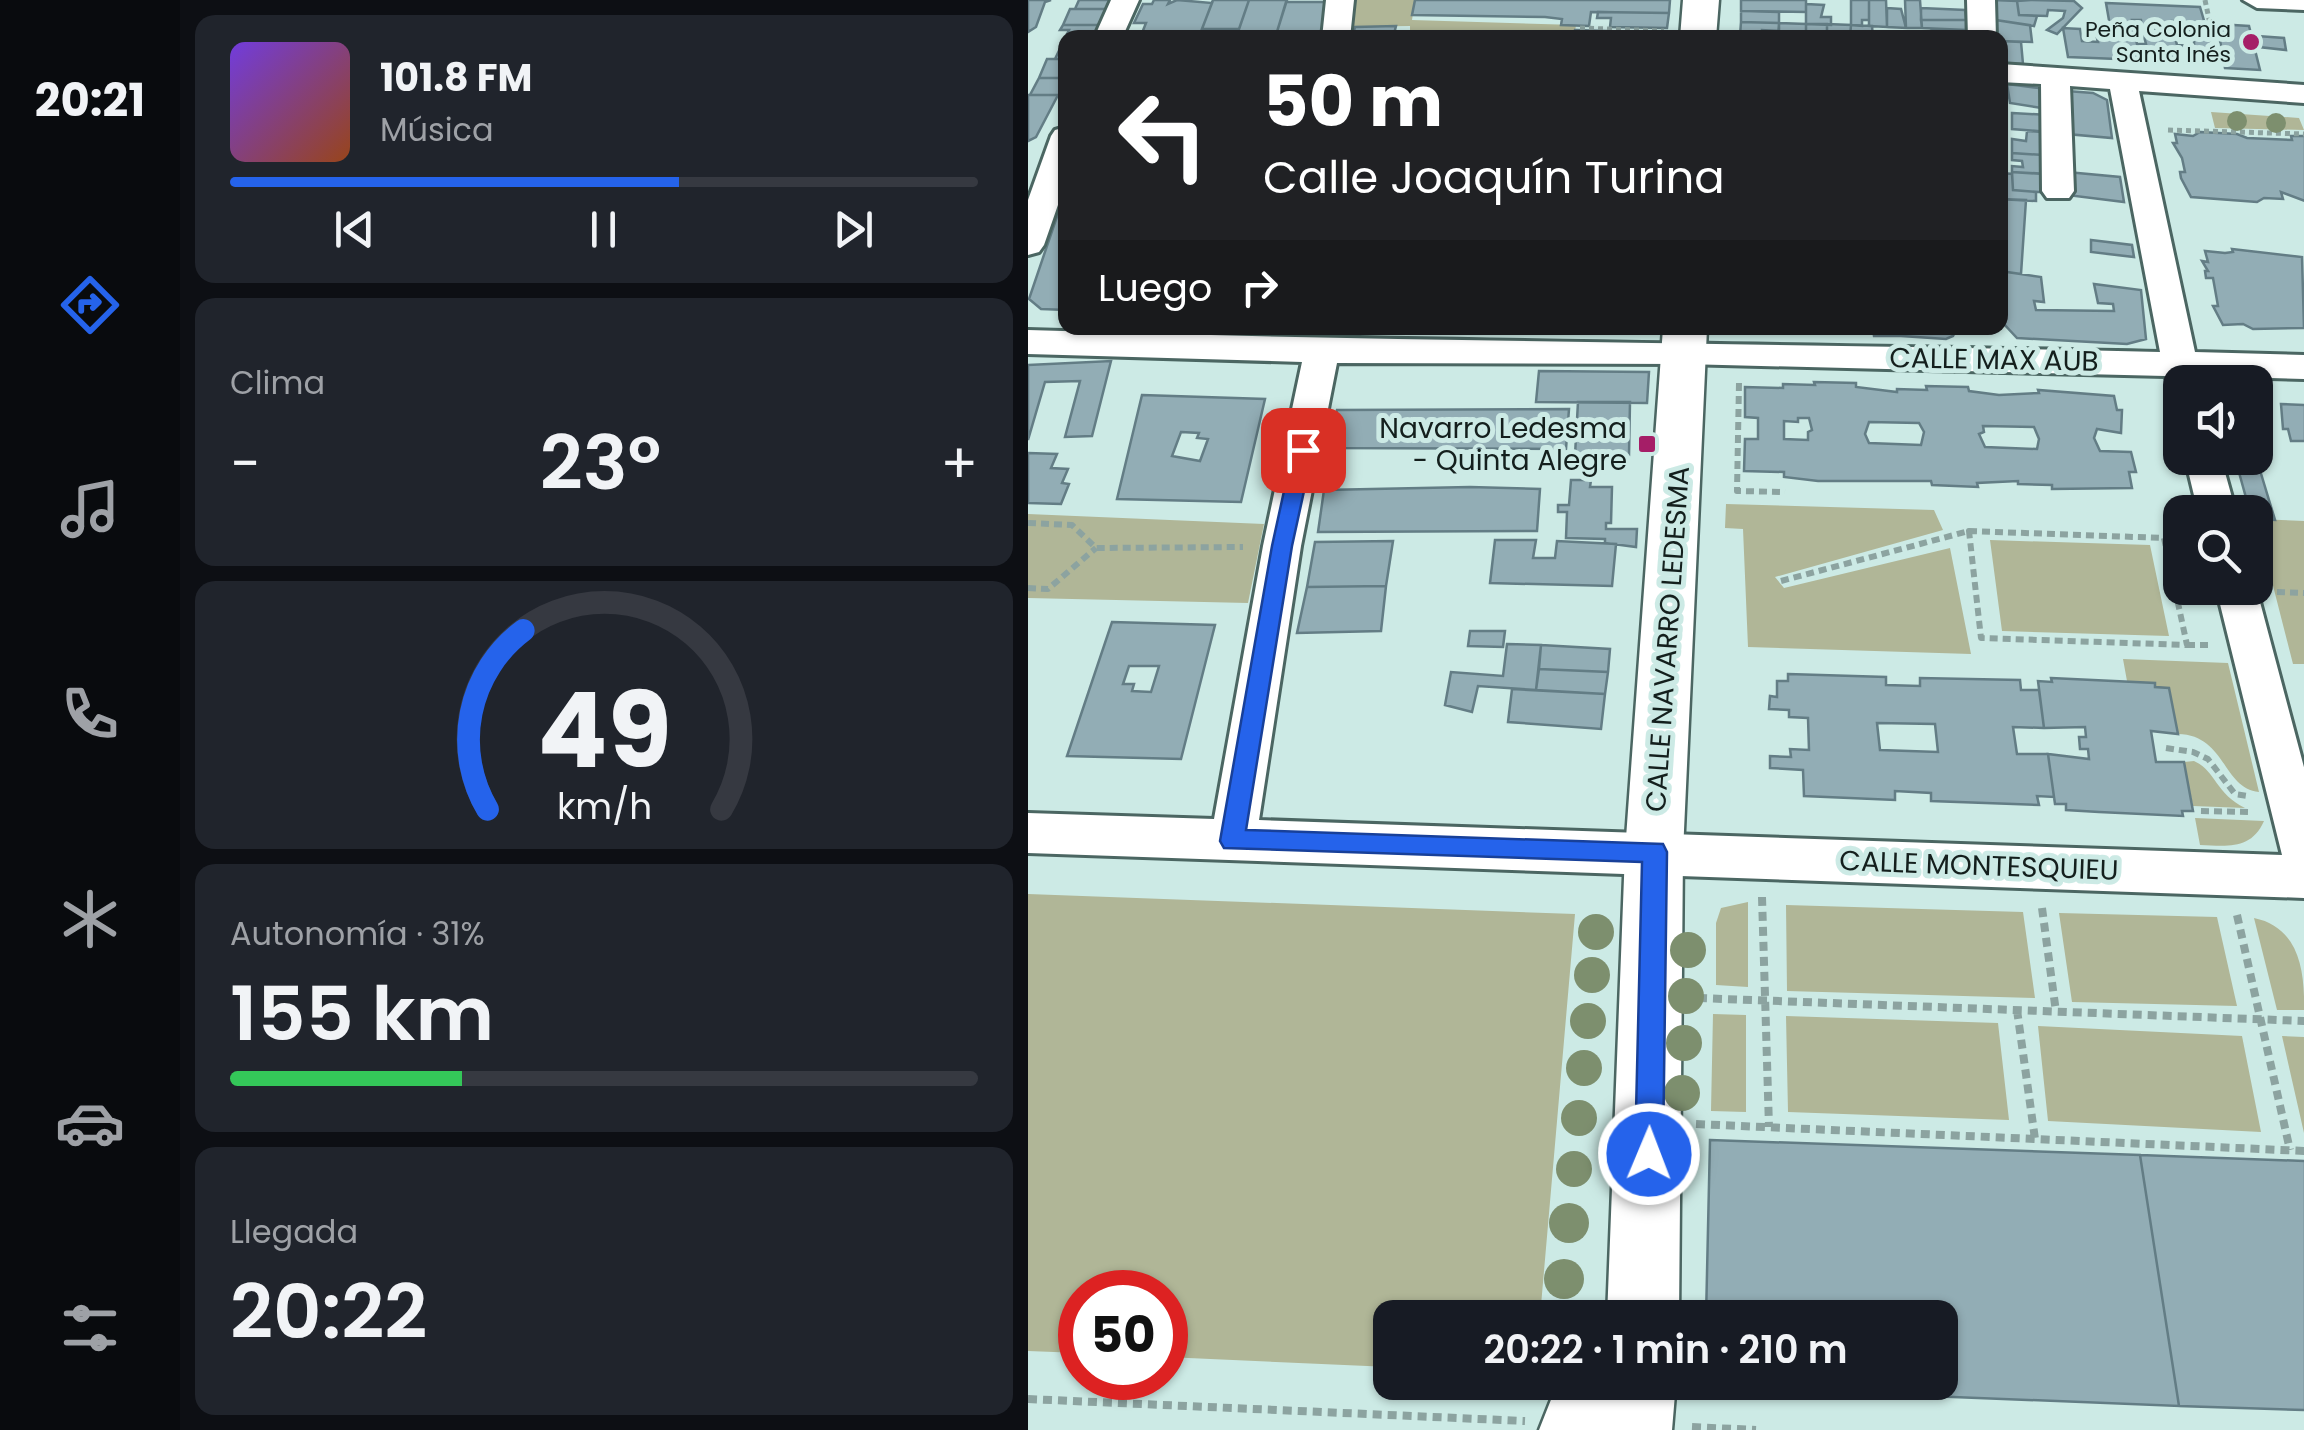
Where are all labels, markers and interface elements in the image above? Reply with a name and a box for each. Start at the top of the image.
place label: Peña Colonia Santa Inés [2085,14,2231,70]
marker: Peña Colonia Santa Inés [2240,31,2262,53]
text: 101.8 FM [380,51,532,104]
text: 50 m [1263,52,1443,151]
text: 20:21 [35,69,145,132]
icon: left [1098,70,1228,200]
text: Música [380,107,494,152]
text: Calle Joaquín Turina [1263,146,1725,209]
icon: previous [327,202,382,257]
icon: pause [576,202,631,257]
icon: next [826,202,881,257]
icon: right [1232,260,1287,315]
text: Luego [1098,261,1212,314]
icon: directions [55,270,125,340]
street label: CALLE MAX AUB [1889,338,2099,381]
text: Clima [230,360,325,405]
map controls [2163,365,2273,605]
button: sound [2163,365,2273,475]
pin [1261,408,1346,493]
place label: Navarro Ledesma - Quinta Alegre [1379,409,1627,480]
text: 23° [540,410,661,515]
icon: arrive [1276,423,1331,478]
text: − [230,425,260,502]
text: + [940,425,978,502]
marker: Navarro Ledesma - Quinta Alegre [1636,433,1658,455]
street label: CALLE NAVARRO LEDESMA [1636,465,1699,813]
icon: music [55,474,125,544]
button: search [2163,495,2273,605]
text: 49 [537,658,671,803]
icon: phone [55,679,125,749]
text: km/h [556,781,652,832]
street label: CALLE MONTESQUIEU [1839,841,2119,890]
icon: climate [55,884,125,954]
text: Autonomía · 31% [230,911,485,956]
text: 155 km [230,961,494,1066]
icon: car [55,1088,125,1158]
position arrow [1597,1102,1701,1206]
text: Llegada [230,1209,358,1254]
text: 20:22 [230,1259,427,1364]
speed limit sign: 50 [1058,1270,1188,1400]
icon: filters [55,1293,125,1363]
text: 20:22 · 1 min · 210 m [1484,1323,1847,1376]

